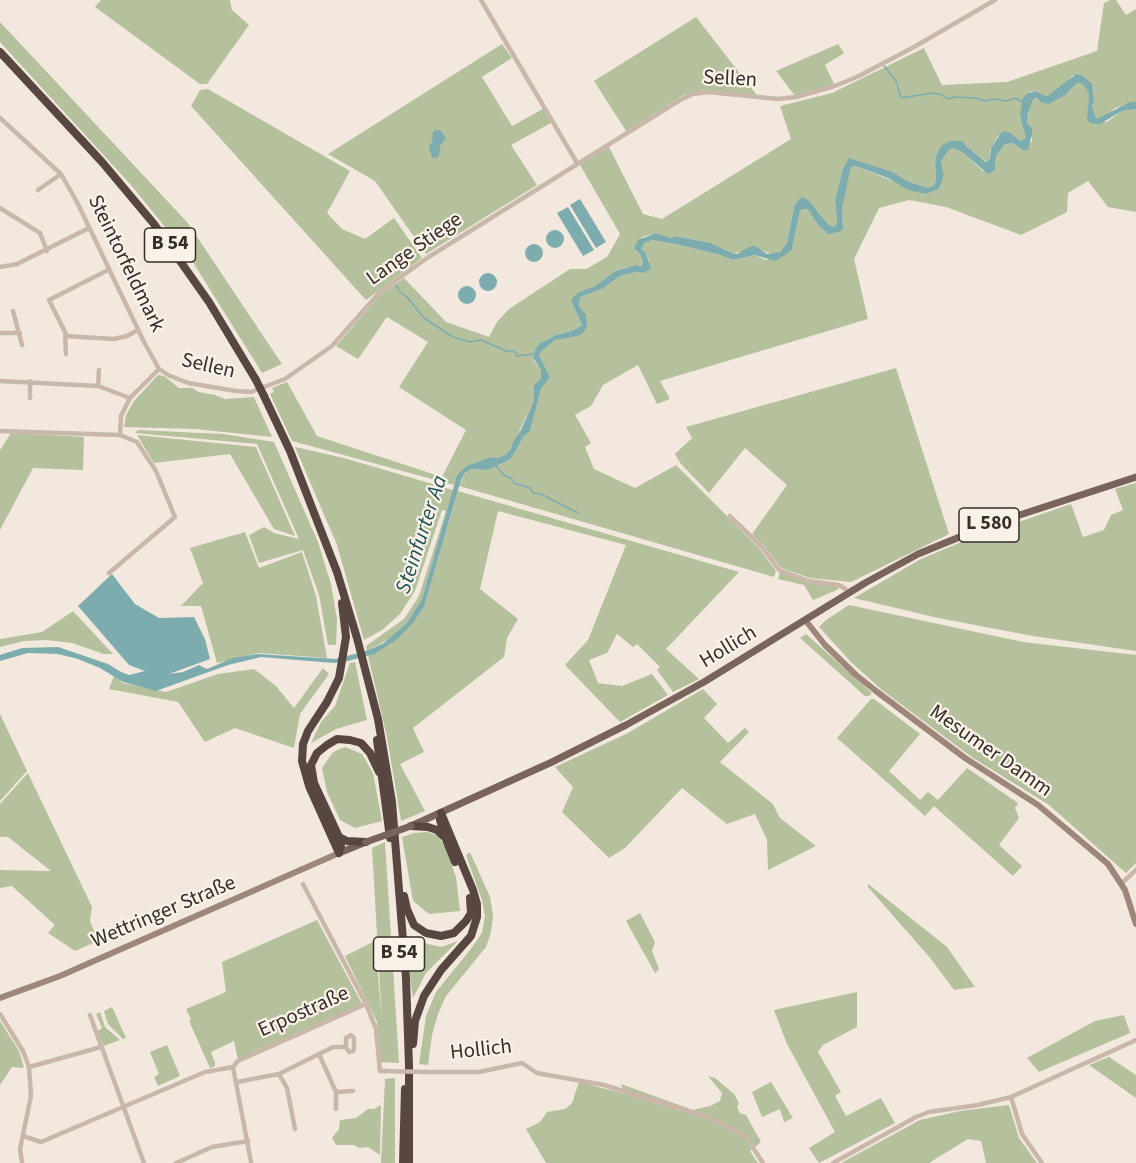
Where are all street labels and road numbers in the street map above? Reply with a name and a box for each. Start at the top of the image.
street label: Sellen [702,66,758,94]
street label: Steintorfeldmark [81,191,169,337]
street label: Lange Stiege [362,208,468,292]
road number: B 54 [144,228,195,262]
street label: Sellen [179,349,237,385]
road number: L 580 [959,508,1019,542]
street label: Hollich [696,621,762,675]
street label: Mesumer Damm [924,701,1056,803]
street label: Wettringer Straße [88,871,240,955]
road number: B 54 [374,937,424,971]
street label: Erpostraße [255,982,353,1044]
street label: Hollich [449,1035,513,1067]

